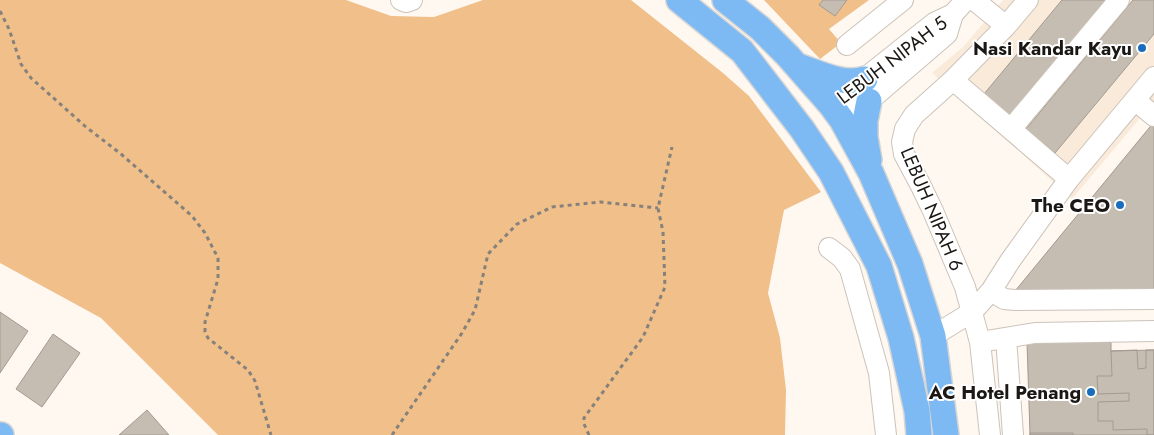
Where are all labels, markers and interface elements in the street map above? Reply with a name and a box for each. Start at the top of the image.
street label: LEBUH NIPAH 5 [831,10,953,110]
place label: Nasi Kandar Kayu [973,35,1132,62]
marker: Nasi Kandar Kayu [1136,42,1148,54]
street label: LEBUH NIPAH 6 [894,143,970,275]
place label: The CEO [1032,192,1110,219]
marker: The CEO [1114,199,1126,211]
place label: AC Hotel Penang [928,379,1081,406]
marker: AC Hotel Penang [1085,386,1097,398]

